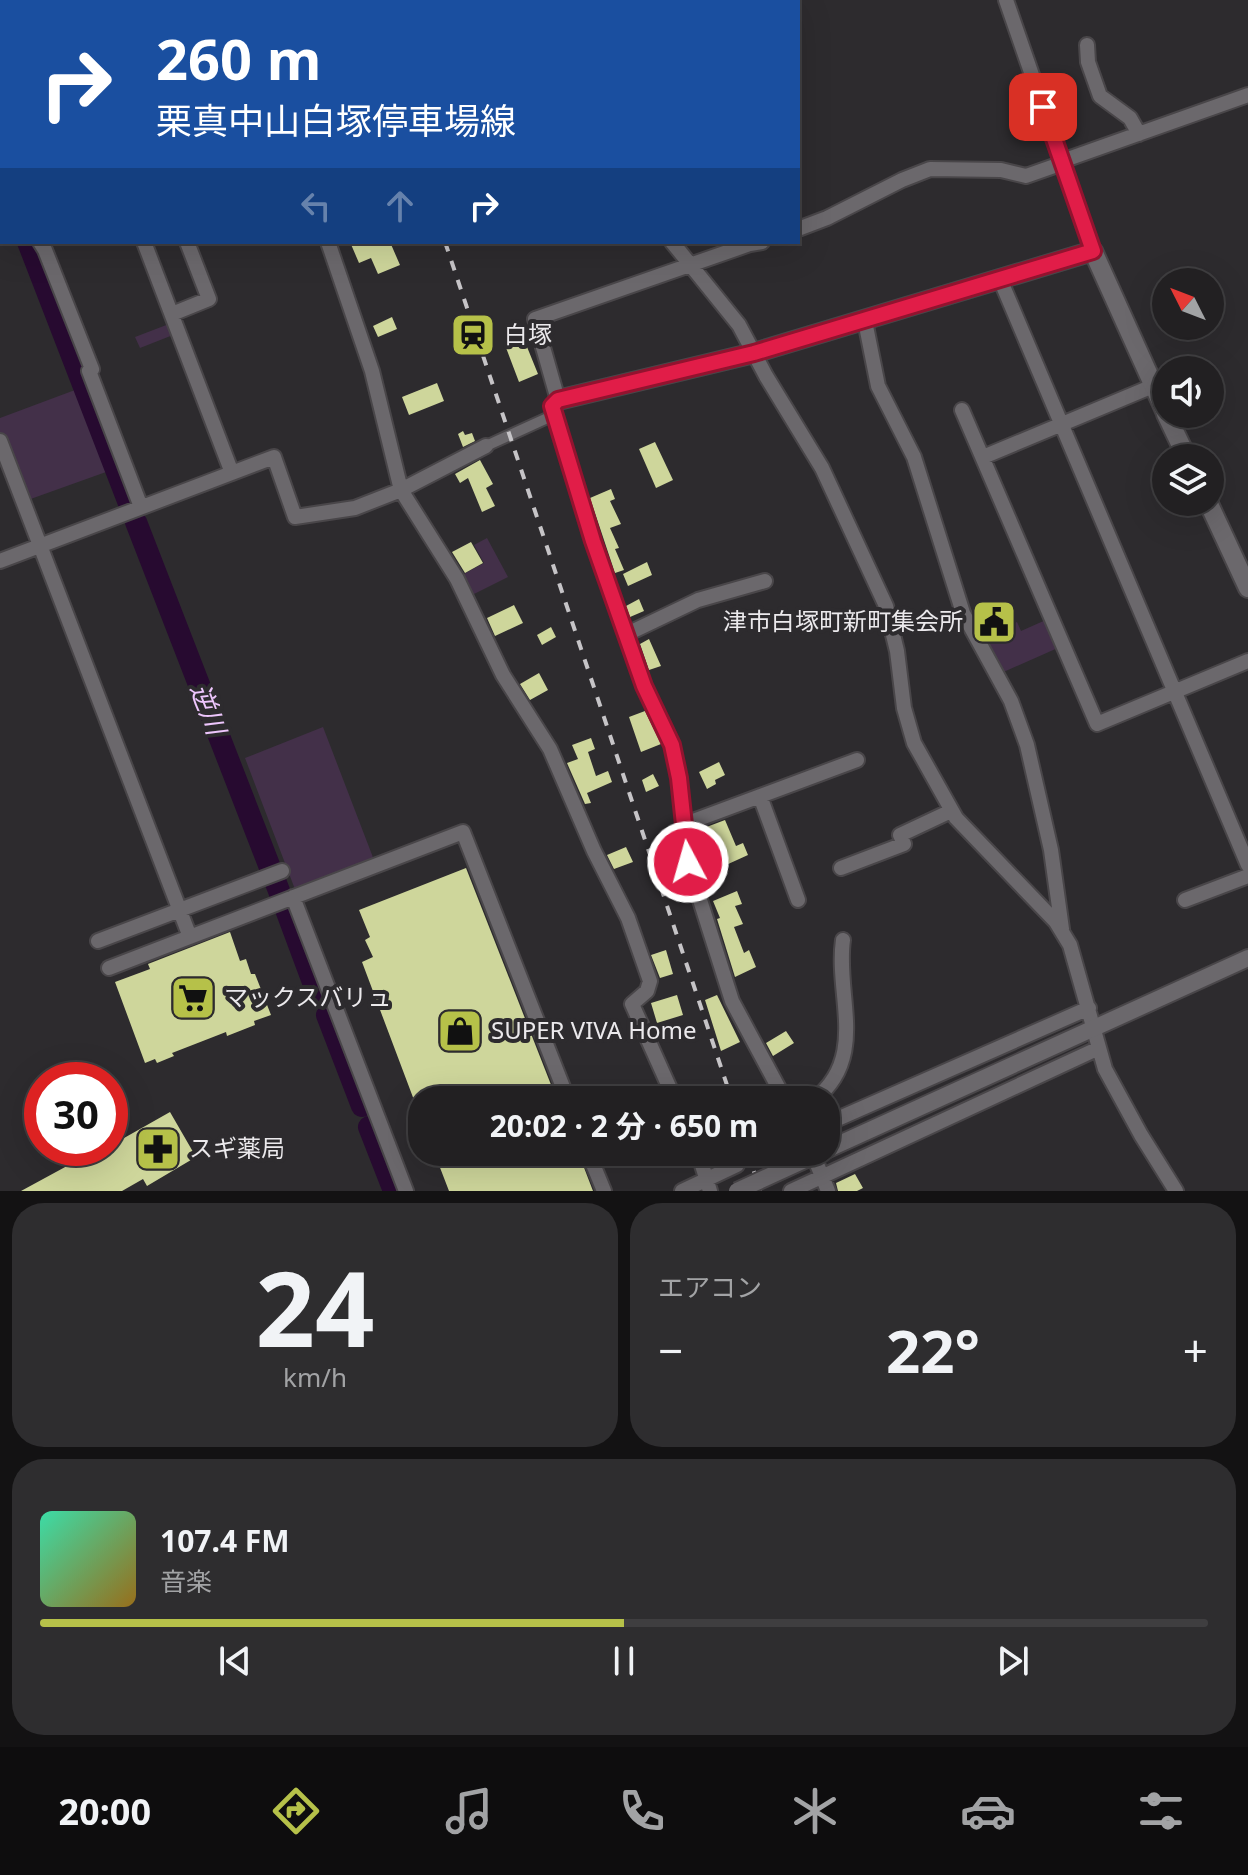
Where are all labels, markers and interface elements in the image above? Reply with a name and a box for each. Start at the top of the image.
text: 260 m [156,20,321,96]
icon: right [24,32,128,136]
pin [1009,73,1077,141]
icon: arrive [1021,85,1065,129]
text: 栗真中山白塚停車場線 [156,96,516,145]
icon: left [294,184,338,228]
icon: ahead [378,184,422,228]
icon: right [462,184,506,228]
north arrow [1152,268,1224,340]
map controls [1152,268,1224,516]
station icon: 白塚 [449,311,497,359]
place label: 白塚 [504,317,552,350]
button: sound [1152,356,1224,428]
button: layers [1152,444,1224,516]
public building icon: 津市白塚町新町集会所 [970,598,1018,646]
place label: 津市白塚町新町集会所 [723,604,963,637]
water label: 逆川 [183,678,236,742]
position arrow [646,820,730,904]
supermarket icon: マックスバリュ [169,974,217,1022]
place label: マックスバリュ [224,980,391,1013]
shop icon: SUPER VIVA Home [436,1007,484,1055]
place label: SUPER VIVA Home [491,1013,697,1046]
speed limit sign: 30 [24,1062,128,1166]
text: 20:02 · 2 分 · 650 m [490,1105,758,1146]
pharmacy icon: スギ薬局 [134,1125,182,1173]
place label: スギ薬局 [189,1131,285,1164]
text: 24 [256,1236,374,1377]
text: エアコン [658,1269,762,1305]
text: 22° [886,1309,980,1391]
text: − [658,1320,683,1380]
text: + [1183,1320,1208,1380]
text: km/h [283,1359,347,1395]
text: 107.4 FM [160,1520,290,1561]
text: 音楽 [160,1563,212,1599]
icon: previous [213,1639,257,1683]
icon: pause [602,1639,646,1683]
icon: next [991,1639,1035,1683]
icon: directions [268,1783,324,1839]
icon: music [441,1783,497,1839]
icon: phone [614,1783,670,1839]
icon: climate [787,1783,843,1839]
icon: car [960,1783,1016,1839]
icon: filters [1133,1783,1189,1839]
text: 20:00 [59,1787,151,1836]

